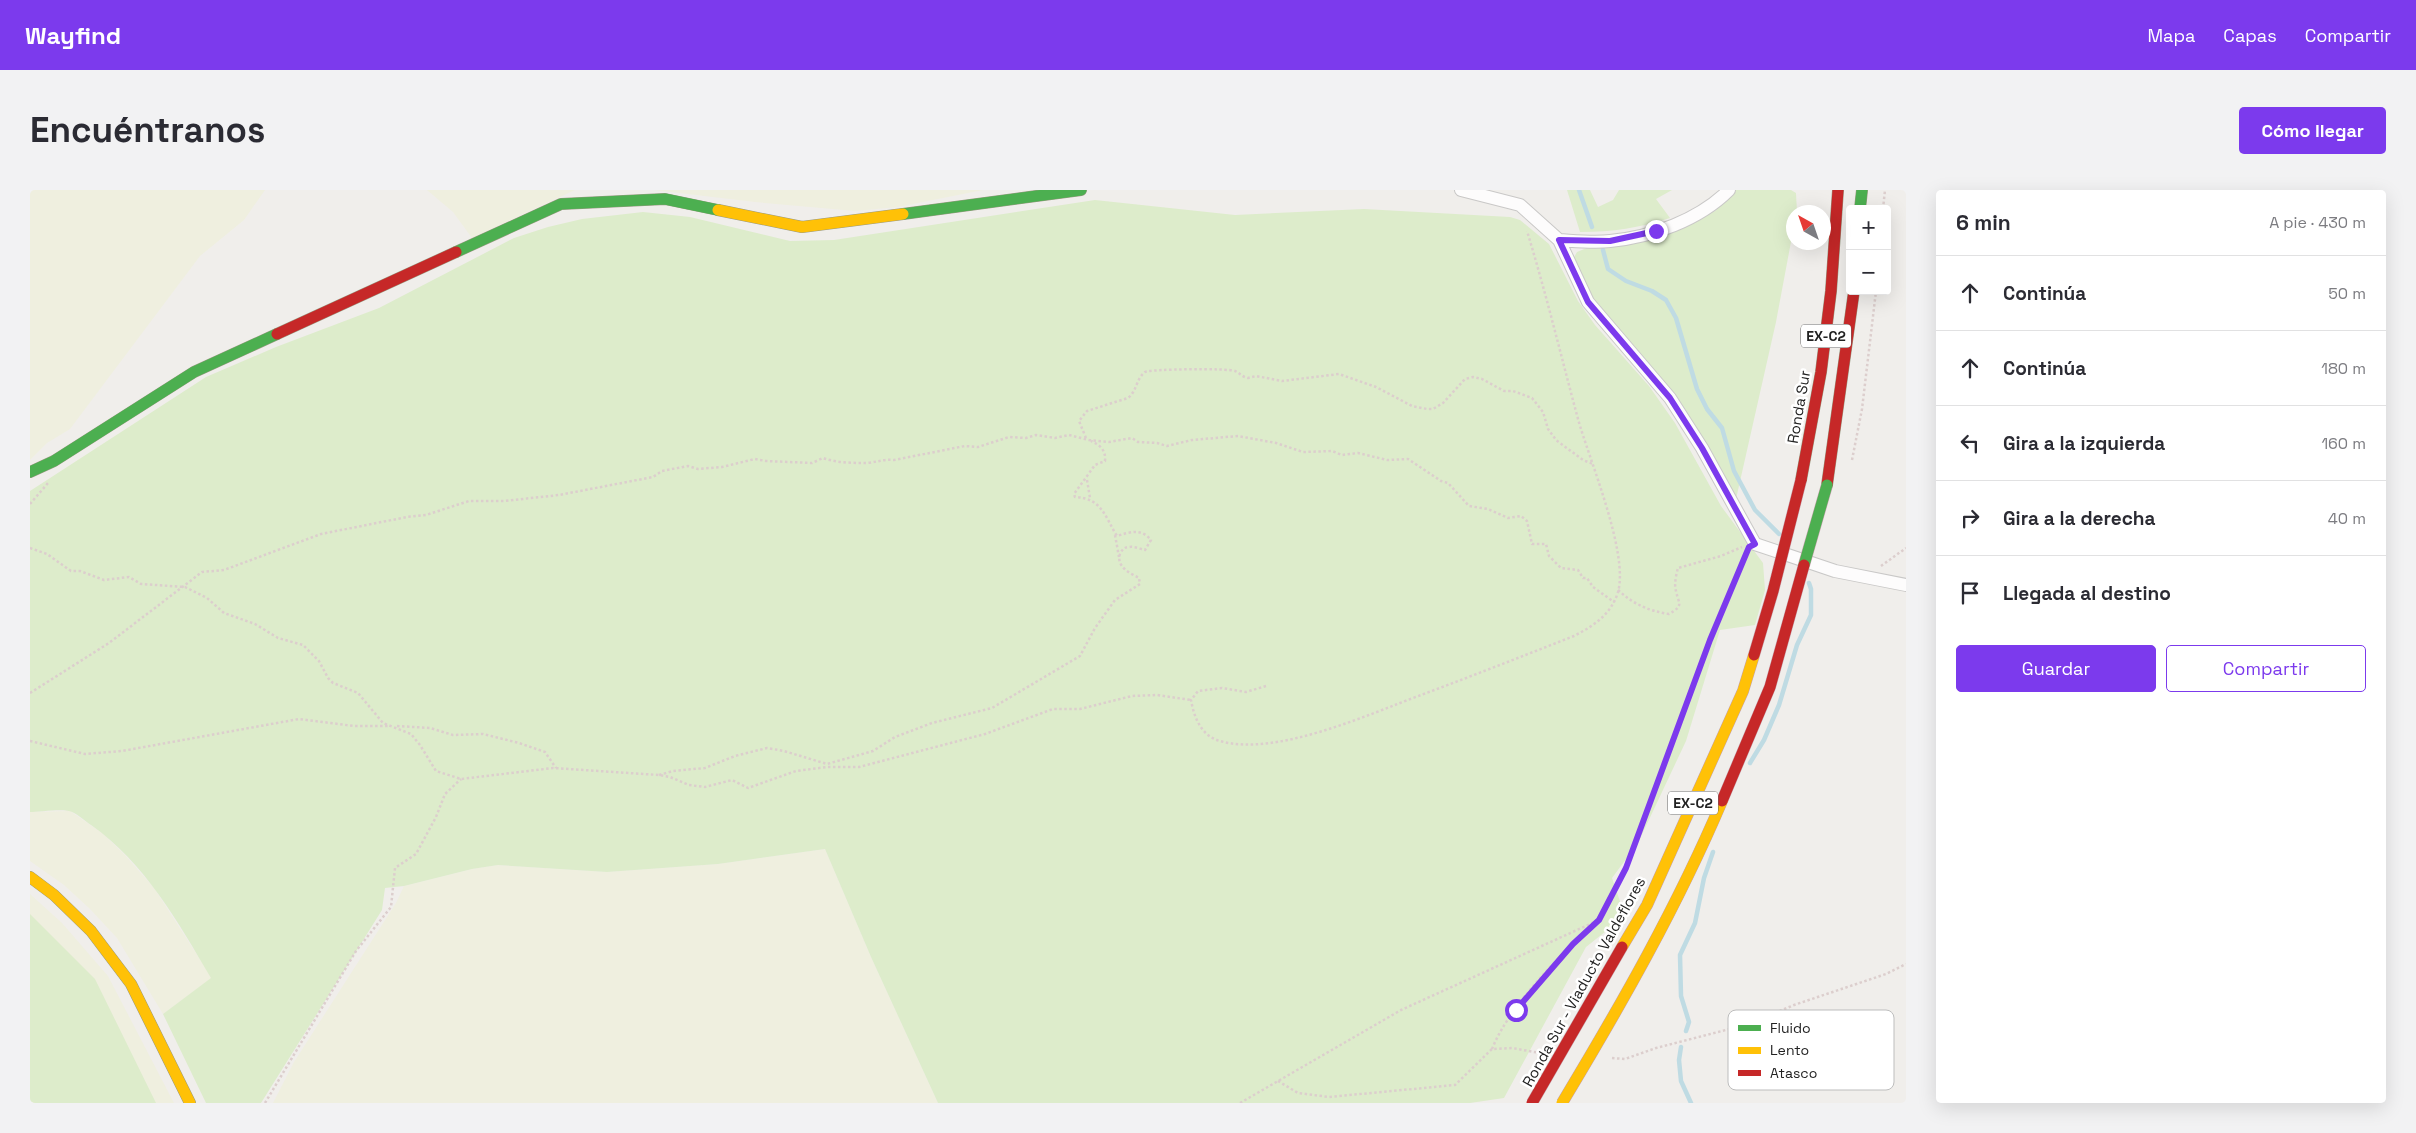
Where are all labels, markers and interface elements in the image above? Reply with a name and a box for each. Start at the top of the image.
text: Wayfind [25,20,121,51]
text: Mapa [2147,24,2195,47]
text: Capas [2223,24,2277,47]
text: Compartir [2305,24,2391,47]
button: Cómo llegar [2239,107,2386,154]
text: Encuéntranos [30,108,265,152]
north arrow [1786,205,1831,250]
map controls [1846,205,1891,295]
button: + [1846,205,1891,250]
text: 6 min [1956,209,2011,236]
text: A pie · 430 m [2269,212,2366,233]
route end [1645,220,1668,243]
button: − [1846,250,1891,295]
icon: ahead [1956,279,1984,307]
text: Continúa [2003,281,2086,306]
text: 50 m [2328,283,2366,304]
road number: EX-C2 [1801,324,1851,348]
icon: ahead [1956,354,1984,382]
text: Continúa [2003,356,2086,381]
text: 180 m [2321,358,2366,379]
street label: Ronda Sur [1783,368,1814,445]
icon: left [1956,429,1984,457]
text: Gira a la izquierda [2003,431,2165,456]
text: 160 m [2321,433,2366,454]
icon: right [1956,504,1984,532]
text: Gira a la derecha [2003,506,2155,531]
text: 40 m [2328,508,2366,529]
icon: arrive [1956,579,1984,607]
text: Llegada al destino [2003,581,2171,606]
button: Guardar [1956,645,2156,692]
button: Compartir [2166,645,2366,692]
road number: EX-C2 [1668,792,1718,814]
street label: Ronda Sur - Viaducto Valdeflores [1518,874,1649,1090]
route start [1505,999,1528,1022]
legend [1728,1010,1894,1090]
text: Fluido [1770,1019,1811,1037]
text: Lento [1770,1041,1809,1059]
text: Atasco [1770,1064,1817,1082]

